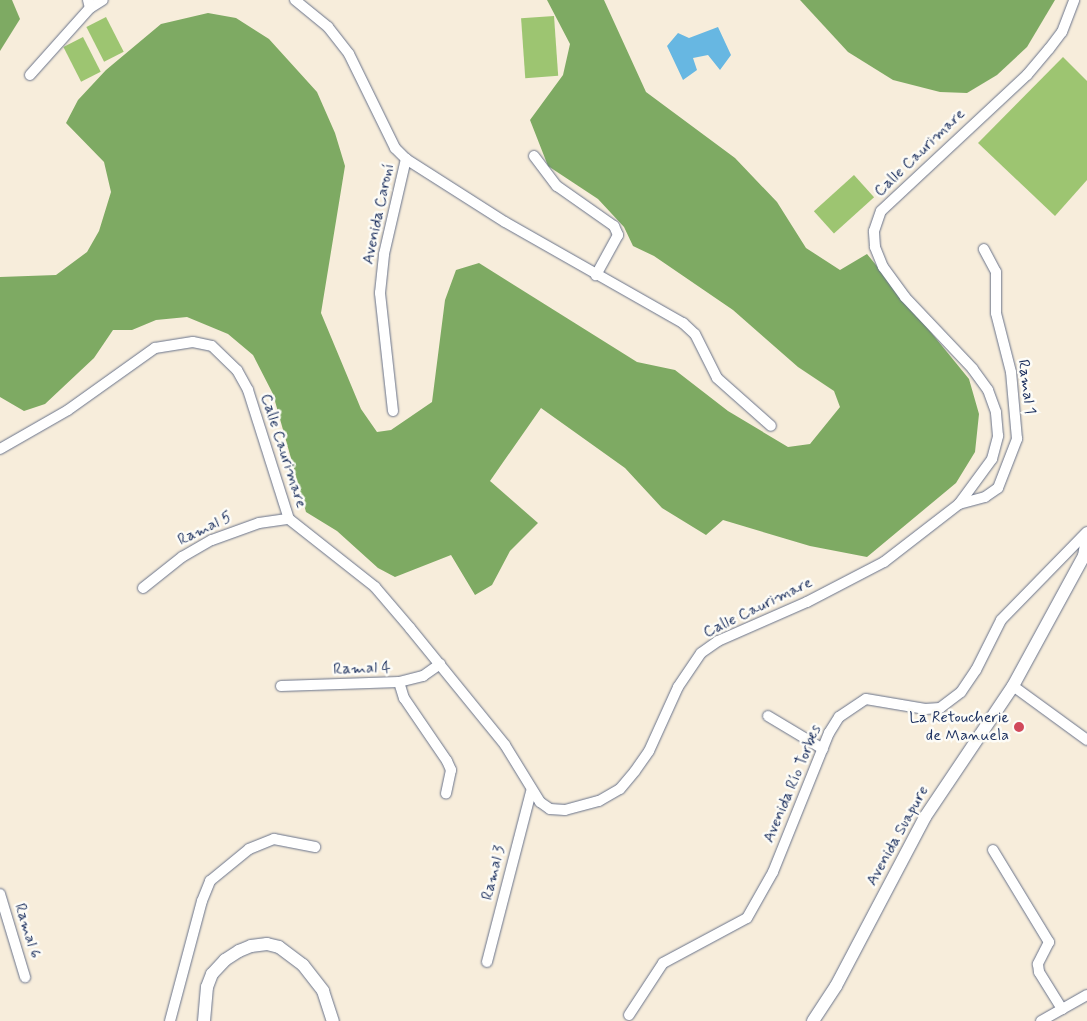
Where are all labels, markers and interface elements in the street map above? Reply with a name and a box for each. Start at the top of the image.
street label: Calle Caurimare [872,106,968,200]
street label: Avenida Caroní [359,162,399,266]
street label: Ramal 1 [1013,358,1039,416]
street label: Calle Caurimare [256,394,310,508]
street label: Ramal 5 [175,508,235,550]
street label: Calle Caurimare [702,574,814,642]
street label: Ramal 4 [333,658,391,680]
place label: La Retoucherie de Manuela [908,708,1009,746]
marker: La Retoucherie de Manuela [1013,721,1025,733]
street label: Avenida Río Torbes [759,722,827,846]
street label: Avenida Suapure [862,782,934,890]
street label: Ramal 3 [478,844,510,902]
street label: Ramal 6 [10,901,44,961]

